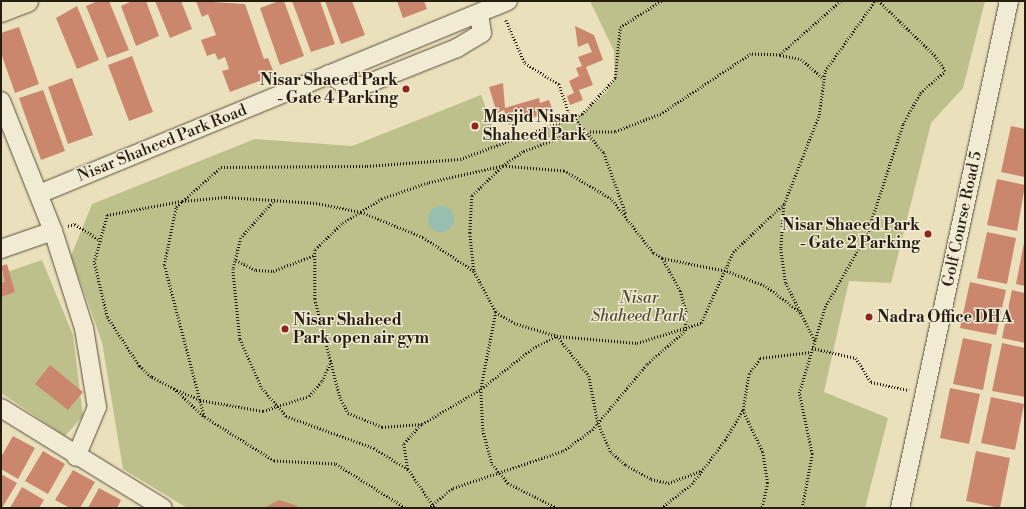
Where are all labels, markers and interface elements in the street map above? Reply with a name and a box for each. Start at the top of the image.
place label: Nisar Shaeed Park - Gate 4 Parking [260,70,398,108]
marker: Nisar Shaeed Park - Gate 4 Parking [401,84,411,94]
street label: Nisar Shaheed Park Road [74,100,250,186]
place label: Masjid Nisar Shaheed Park [483,107,587,145]
marker: Masjid Nisar Shaheed Park [470,121,480,131]
street label: Golf Course Road 5 [938,149,986,289]
place label: Nisar Shaeed Park - Gate 2 Parking [782,215,920,253]
marker: Nisar Shaeed Park - Gate 2 Parking [923,229,933,239]
park label: Nisar Shaheed Park [591,288,687,326]
place label: Nadra Office DHA [877,307,1012,327]
place label: Nisar Shaheed Park open air gym [293,310,429,348]
marker: Nadra Office DHA [864,312,874,322]
marker: Nisar Shaheed Park open air gym [280,324,290,334]

